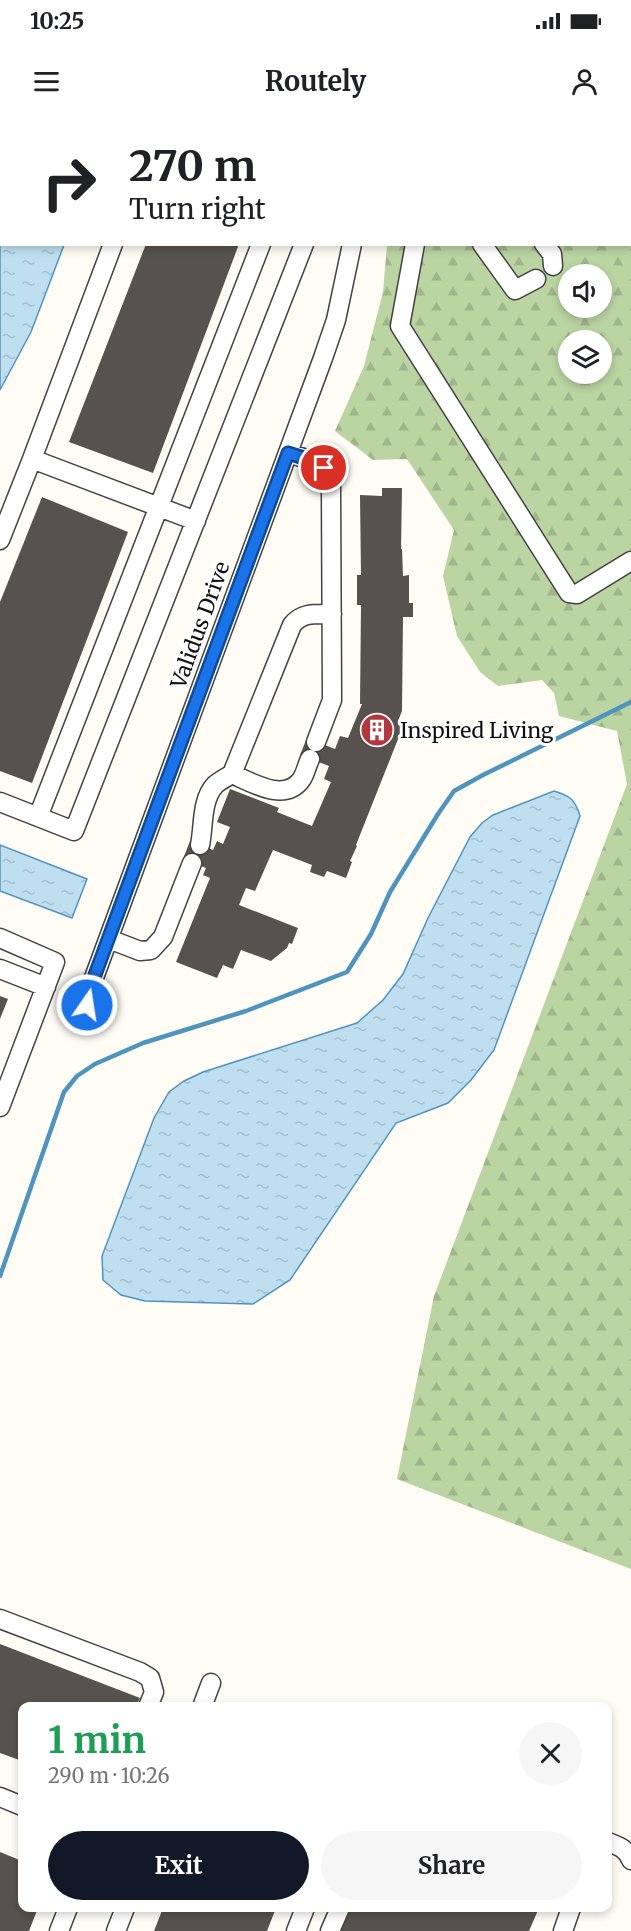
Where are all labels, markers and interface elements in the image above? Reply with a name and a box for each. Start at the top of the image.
text: 10:25 [30,7,84,35]
text: Routely [265,64,366,98]
icon: menu [30,65,63,98]
icon: person [568,65,601,98]
text: 270 m [129,140,256,192]
icon: right [30,144,108,222]
text: Turn right [129,192,266,226]
map controls [558,264,612,384]
button: sound [558,264,612,318]
button: layers [558,330,612,384]
pin [298,442,349,493]
icon: arrive [307,451,340,484]
street label: Validus Drive [164,558,235,693]
building icon: Inspired Living [359,712,395,748]
place label: Inspired Living [400,717,554,744]
position arrow [55,973,119,1037]
text: 1 min [48,1718,146,1763]
button: close [519,1722,582,1785]
text: 290 m · 10:26 [48,1763,170,1788]
button: Exit [48,1831,309,1900]
button: Share [321,1831,582,1900]

